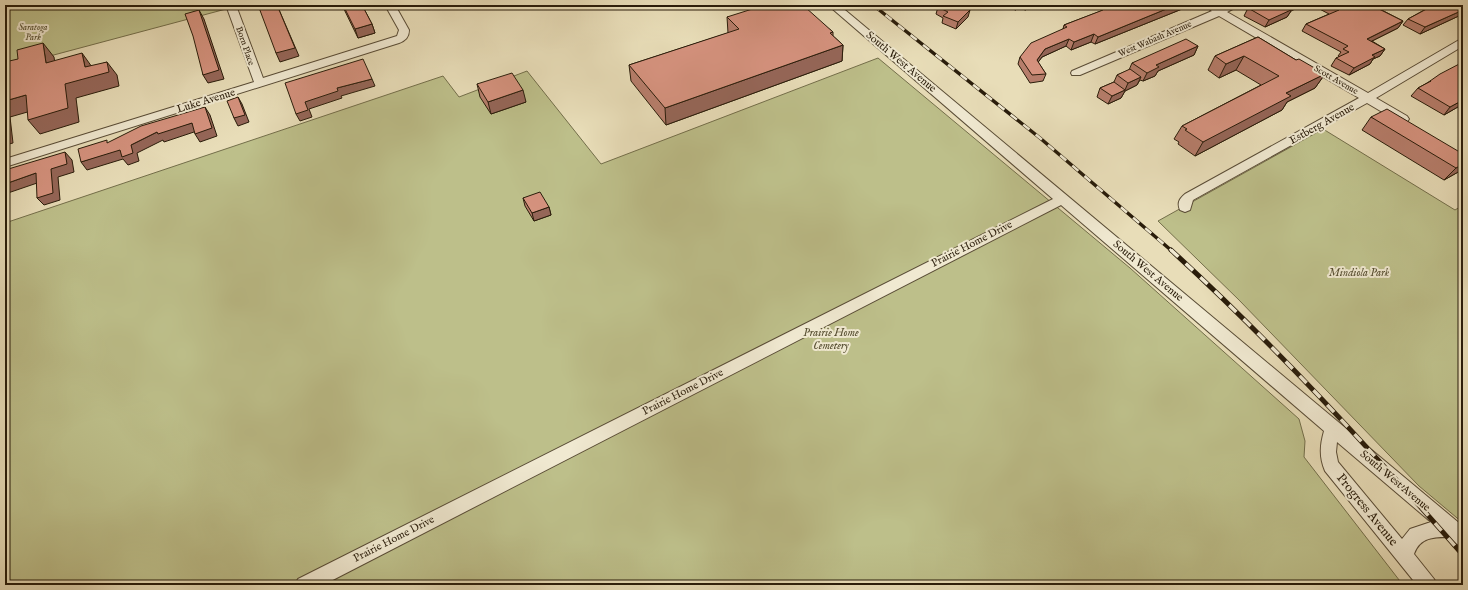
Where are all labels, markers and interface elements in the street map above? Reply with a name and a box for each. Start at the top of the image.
street label: West Wabash Avenue [1117,19,1193,59]
park label: Saratoga Park [18,22,48,43]
street label: Born Place [233,25,257,67]
street label: South West Avenue [863,28,939,96]
street label: Scott Avenue [1312,63,1360,97]
street label: Luke Avenue [175,85,237,117]
street label: Estberg Avenue [1287,100,1357,148]
street label: Prairie Home Drive [929,218,1015,270]
street label: South West Avenue [1110,237,1186,305]
park label: Mindiola Park [1329,266,1390,280]
park label: Prairie Home Cemetery [803,326,859,353]
street label: Prairie Home Drive [640,366,726,418]
street label: South West Avenue [1357,447,1433,515]
street label: Progress Avenue [1332,470,1402,550]
street label: Prairie Home Drive [351,513,437,565]

